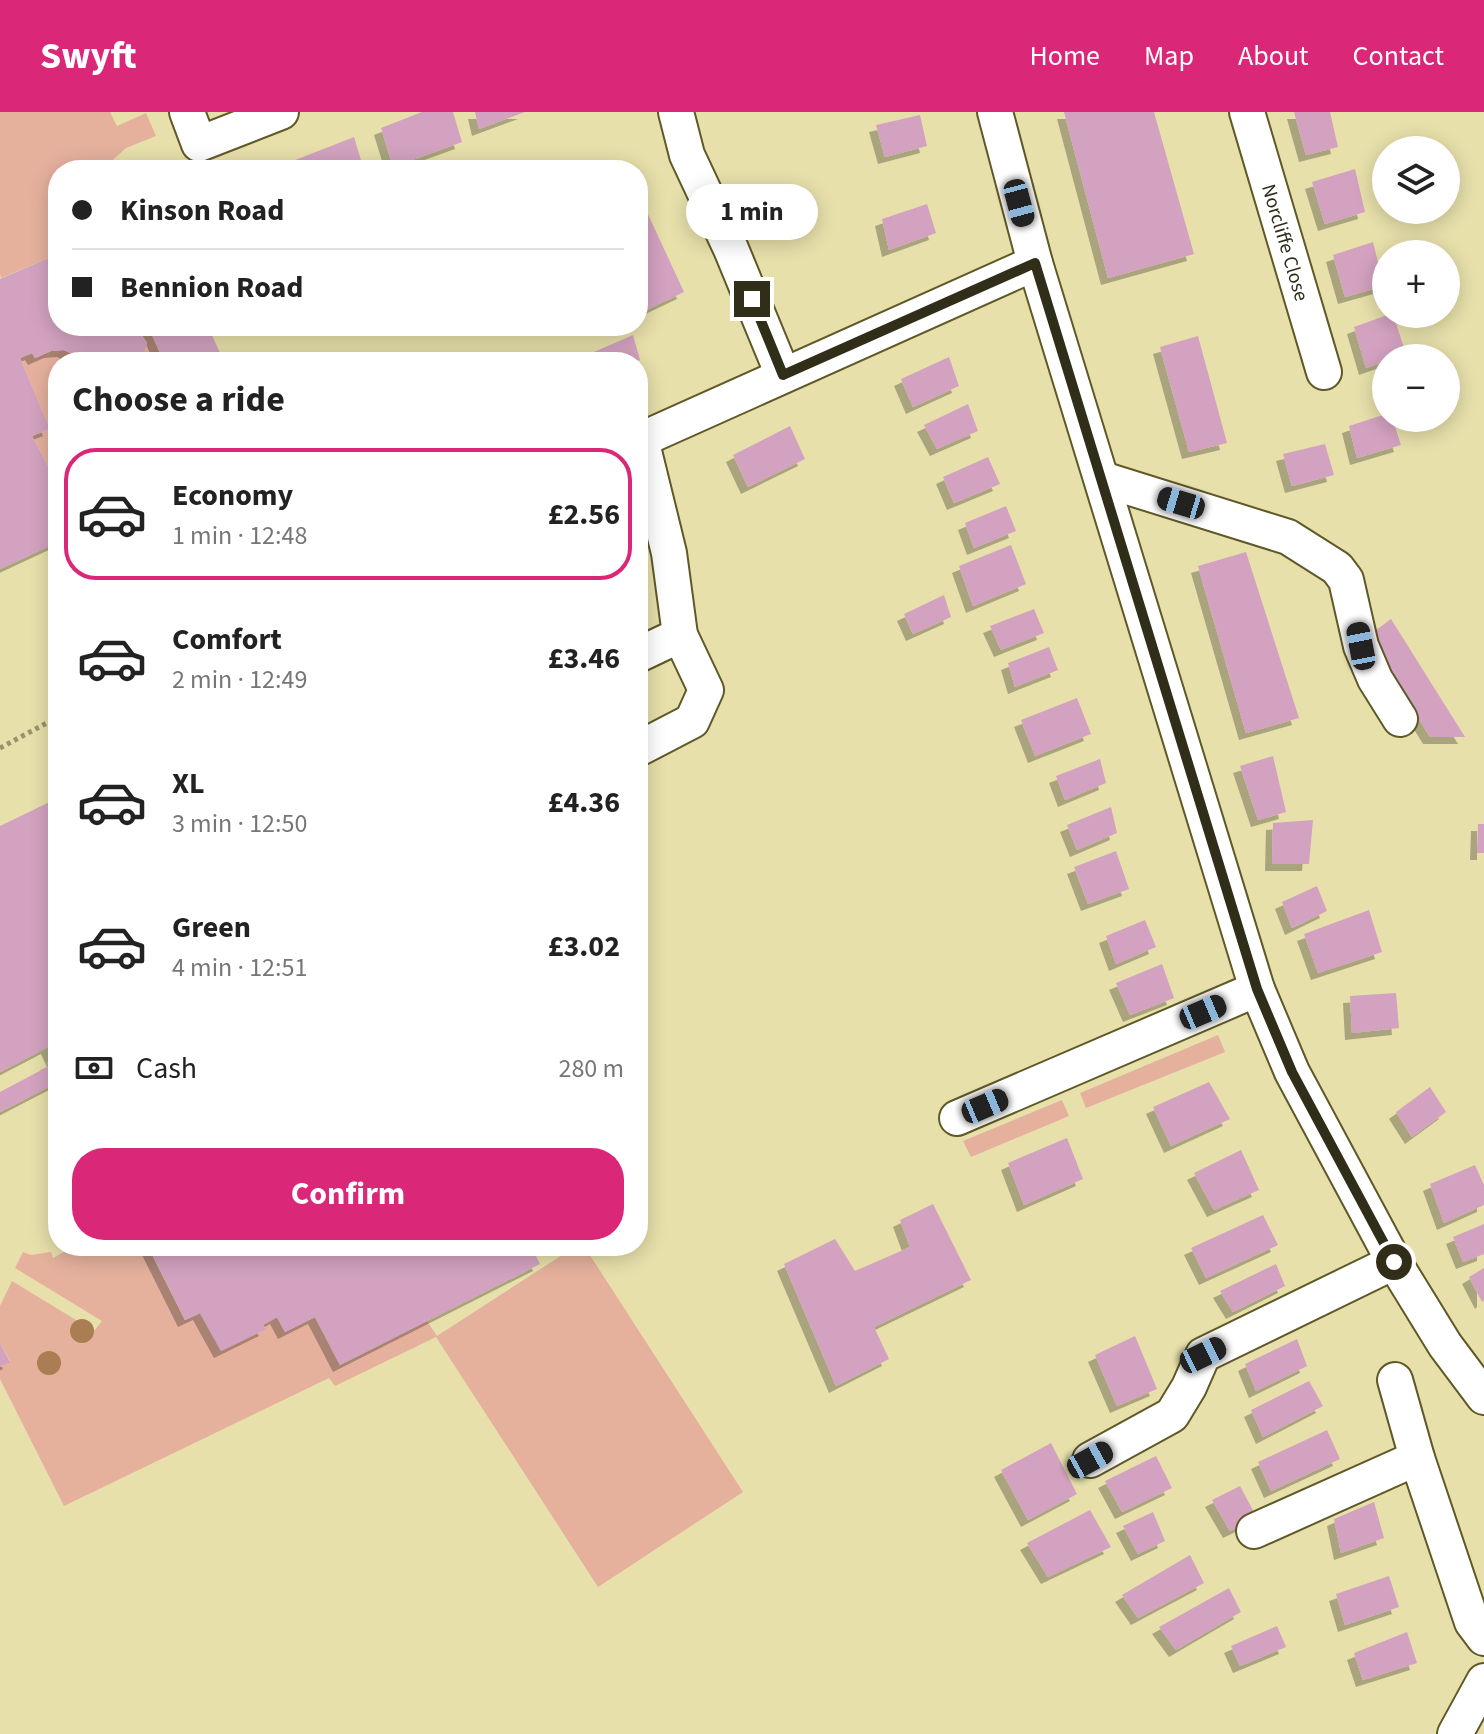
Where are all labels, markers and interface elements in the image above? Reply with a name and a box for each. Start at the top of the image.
text: Swyft [40,29,137,83]
text: Home [1029,36,1100,76]
text: Map [1144,36,1194,76]
text: About [1238,36,1309,76]
text: Contact [1353,36,1444,76]
map controls [1372,136,1460,432]
button: layers [1372,136,1460,224]
car [1001,177,1037,229]
street label: Norcliffe Close [1254,181,1315,305]
callout: 1 min [686,183,818,239]
text: Kinson Road [120,189,284,232]
text: 1 min [720,193,784,230]
button: + [1372,240,1460,328]
text: Bennion Road [120,266,304,309]
route end [734,281,770,317]
button: − [1372,344,1460,432]
text: Choose a ride [72,374,285,425]
text: Economy [172,474,293,517]
icon: car [76,478,148,550]
car [1155,485,1207,521]
text: £2.56 [548,493,620,536]
text: 1 min · 12:48 [172,517,307,554]
text: Comfort [172,618,282,661]
car [1345,620,1377,672]
icon: car [76,622,148,694]
text: £3.46 [548,637,620,680]
text: 2 min · 12:49 [172,661,307,698]
text: XL [172,762,205,805]
icon: car [76,766,148,838]
text: £4.36 [548,781,620,824]
text: 3 min · 12:50 [172,805,307,842]
text: Green [172,906,251,949]
icon: car [76,910,148,982]
text: £3.02 [548,925,620,968]
text: 4 min · 12:51 [172,949,307,986]
car [1176,992,1230,1032]
icon: cash [72,1046,116,1090]
text: Cash [136,1047,197,1090]
text: 280 m [558,1050,624,1087]
car [958,1086,1012,1126]
button: Confirm [72,1148,624,1240]
route start [1376,1244,1412,1280]
car [1176,1334,1230,1376]
car [1063,1438,1117,1482]

